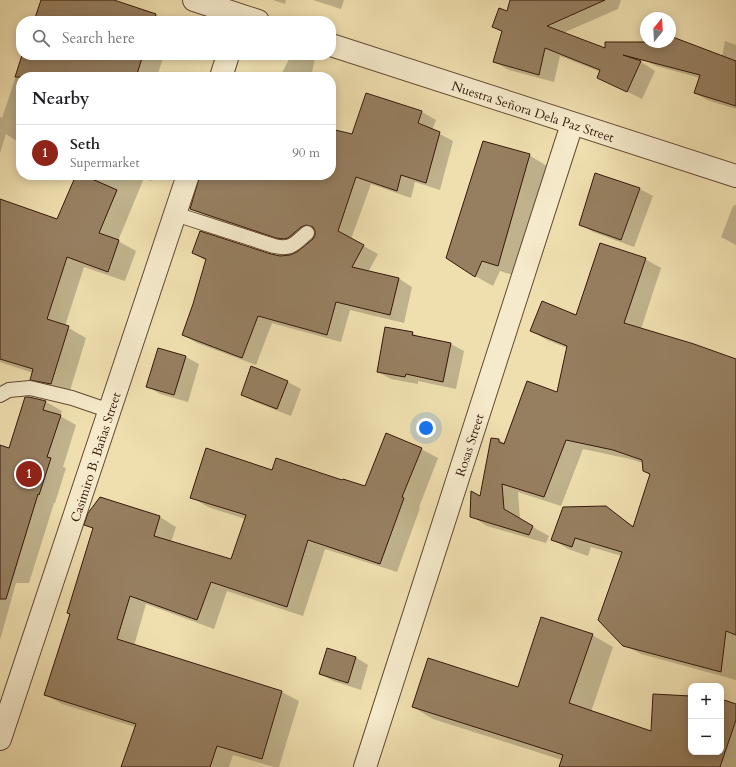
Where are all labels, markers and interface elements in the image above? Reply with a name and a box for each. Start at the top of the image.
north arrow [640,12,676,48]
search box [16,16,336,60]
icon: search [30,27,52,49]
text: Search here [62,28,135,48]
street label: Nuestra Señora Dela Paz Street [449,77,616,147]
text: Nearby [32,87,89,110]
text: Seth [70,134,100,154]
text: 1 [42,144,48,162]
text: 90 m [292,144,320,162]
text: Supermarket [70,154,140,172]
street label: Casimiro B. Bañas Street [66,390,125,525]
street label: Rosas Street [451,412,489,479]
your location [416,418,436,438]
pin: 1 [16,459,42,489]
map controls [688,683,724,755]
button: + [688,683,724,719]
button: − [688,719,724,755]

